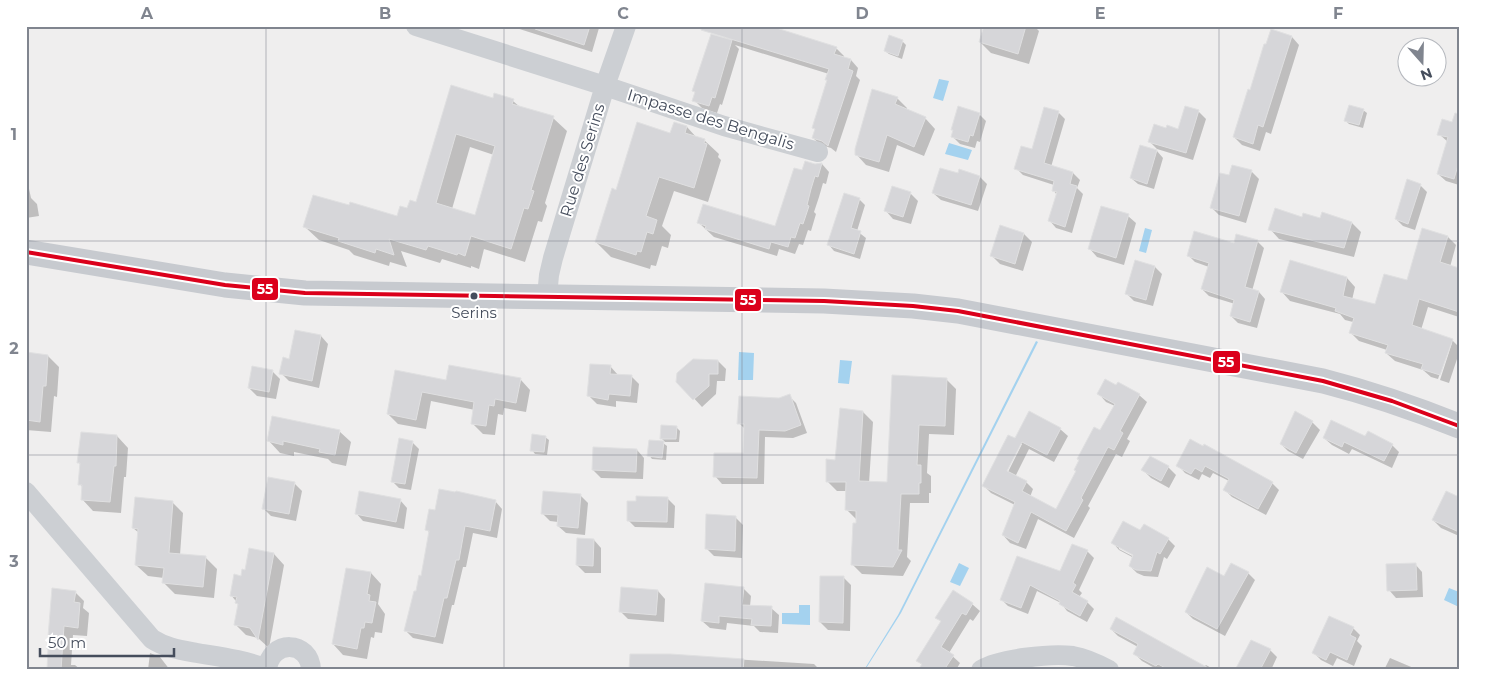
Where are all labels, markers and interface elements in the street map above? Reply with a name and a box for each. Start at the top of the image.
text: A [140,4,154,23]
text: B [379,4,391,23]
text: C [617,4,629,23]
text: D [855,4,869,23]
text: E [1095,4,1105,23]
text: F [1333,4,1343,23]
north arrow [1398,38,1448,88]
text: N [1418,64,1435,85]
street label: Impasse des Bengalis [625,85,797,154]
street label: Rue des Serins [556,101,609,219]
text: 1 [11,125,17,144]
line badge: 55 [251,277,279,301]
text: 55 [257,280,273,298]
line badge: 55 [734,288,762,312]
marker: Serins [469,291,479,301]
text: 55 [740,291,756,309]
place label: Serins [451,303,497,322]
text: 2 [9,339,19,358]
line badge: 55 [1212,350,1241,374]
text: 55 [1218,353,1234,371]
text: 3 [8,552,19,571]
scale bar [40,626,174,658]
text: 50 m [48,633,86,652]

